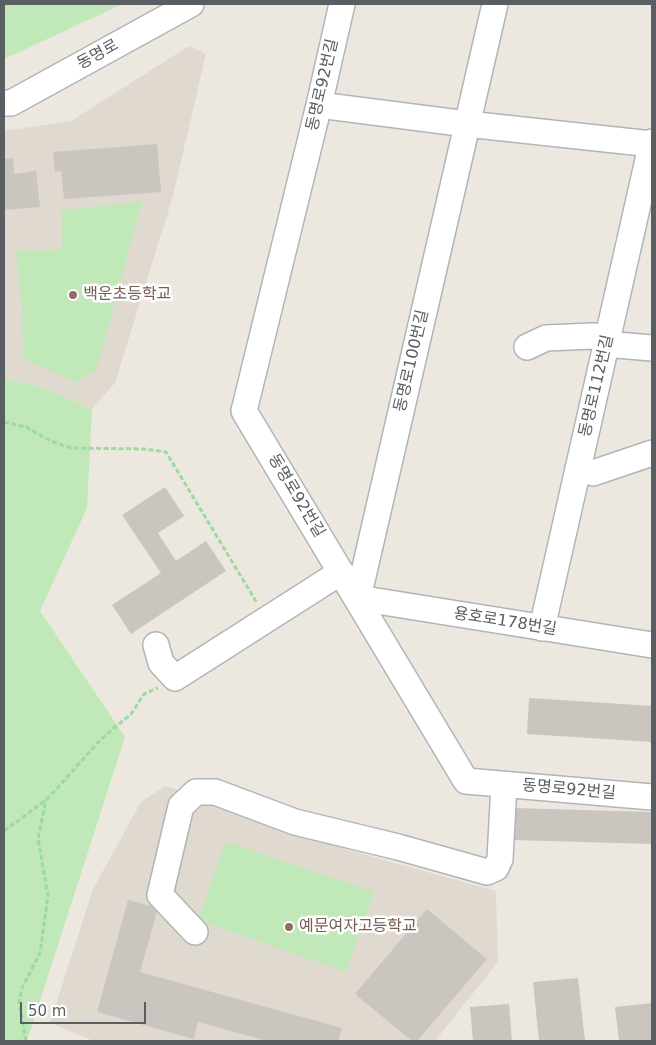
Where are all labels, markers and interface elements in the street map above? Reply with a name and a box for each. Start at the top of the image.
street label: 동명로 [74,36,122,74]
street label: 동명로92번길 [303,37,343,133]
place label: 백운초등학교 [83,285,171,305]
marker: 백운초등학교 [67,289,79,301]
street label: 동명로100번길 [391,308,433,414]
street label: 동명로112번길 [576,333,618,439]
street label: 동명로92번길 [264,451,328,541]
street label: 용호로178번길 [452,604,558,640]
street label: 동명로92번길 [521,776,617,804]
place label: 예문여자고등학교 [299,917,417,937]
marker: 예문여자고등학교 [283,921,295,933]
scale bar [22,992,149,1024]
text: 50 m [28,1002,66,1020]

